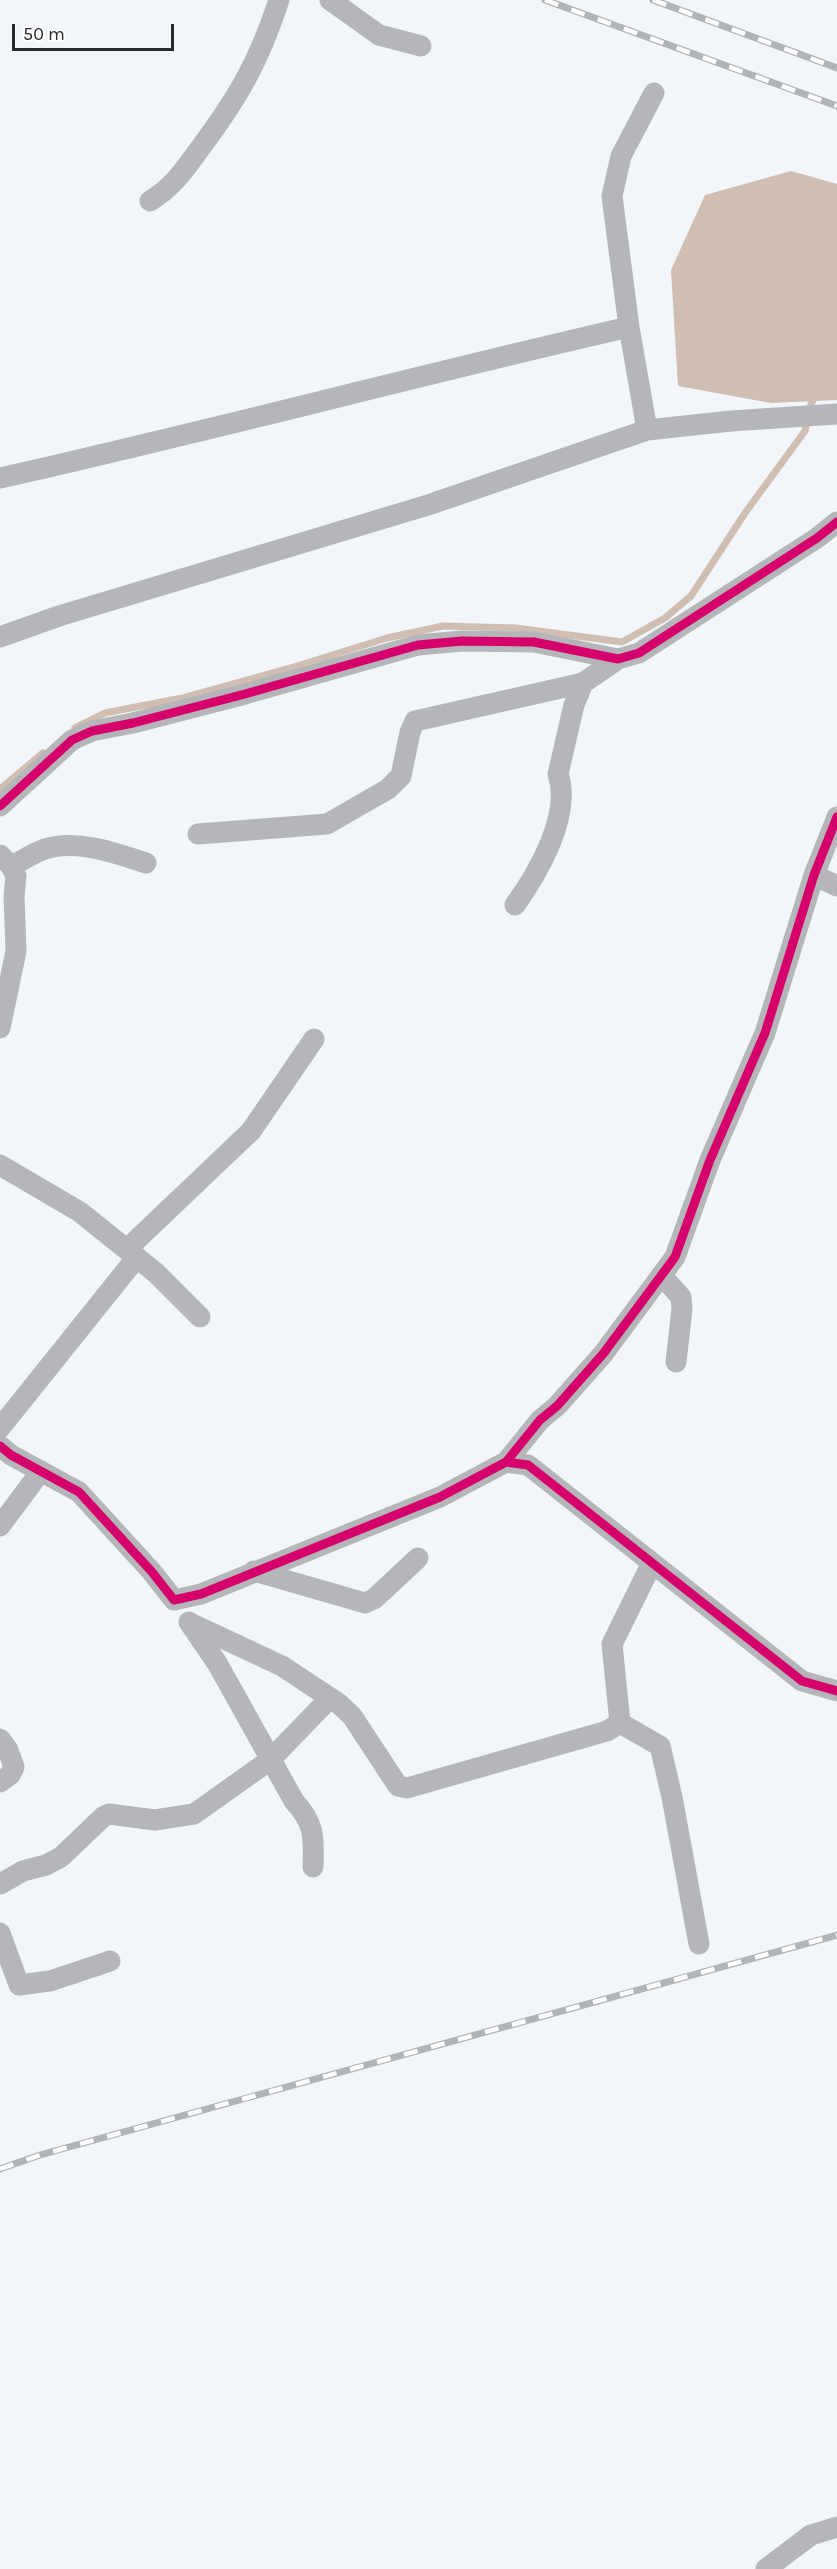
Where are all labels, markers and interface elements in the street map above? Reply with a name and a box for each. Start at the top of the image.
scale bar [15,12,177,50]
text: 50 m [23,23,65,45]

